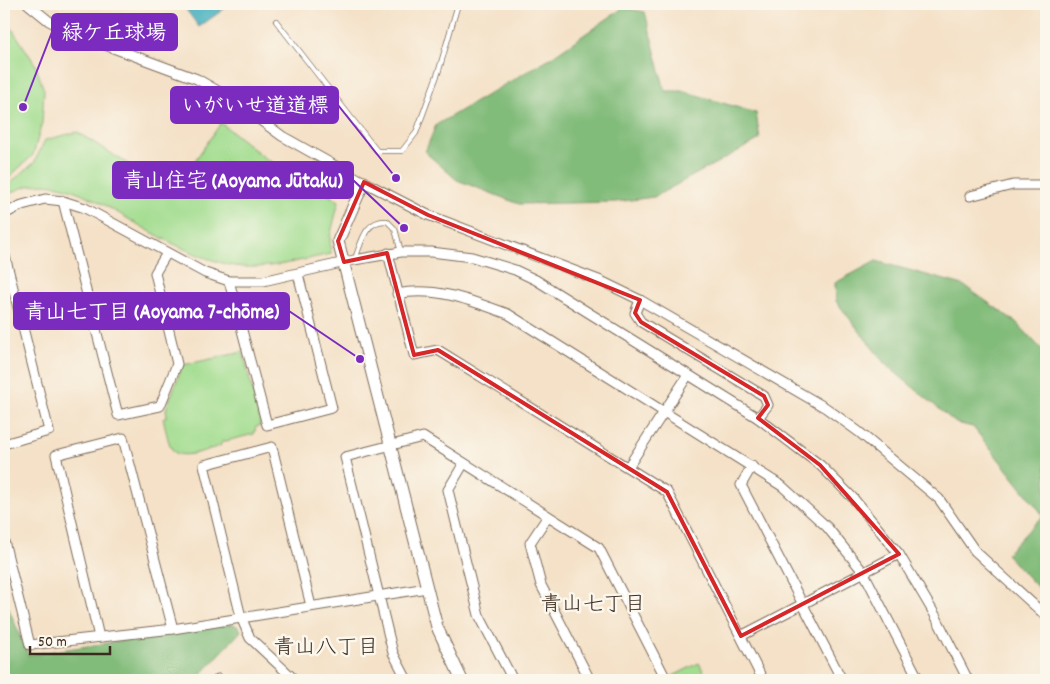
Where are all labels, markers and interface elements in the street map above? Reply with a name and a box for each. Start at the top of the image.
callout: 緑ケ丘球場 [52,14,177,50]
text: 緑ケ丘球場 [62,20,167,50]
callout: いがいせ道道標 [171,87,338,123]
text: いがいせ道道標 [182,93,329,123]
callout: 青山住宅 (Aoyama Jūtaku) [113,162,353,198]
text: 青山住宅 (Aoyama Jūtaku) [123,168,343,198]
callout: 青山七丁目 (Aoyama 7-chōme) [14,293,289,329]
text: 青山七丁目 (Aoyama 7-chōme) [25,299,279,329]
district label: 青山七丁目 [541,591,646,621]
scale bar [30,624,110,656]
text: 50 m [38,632,67,654]
district label: 青山八丁目 [274,634,379,664]

